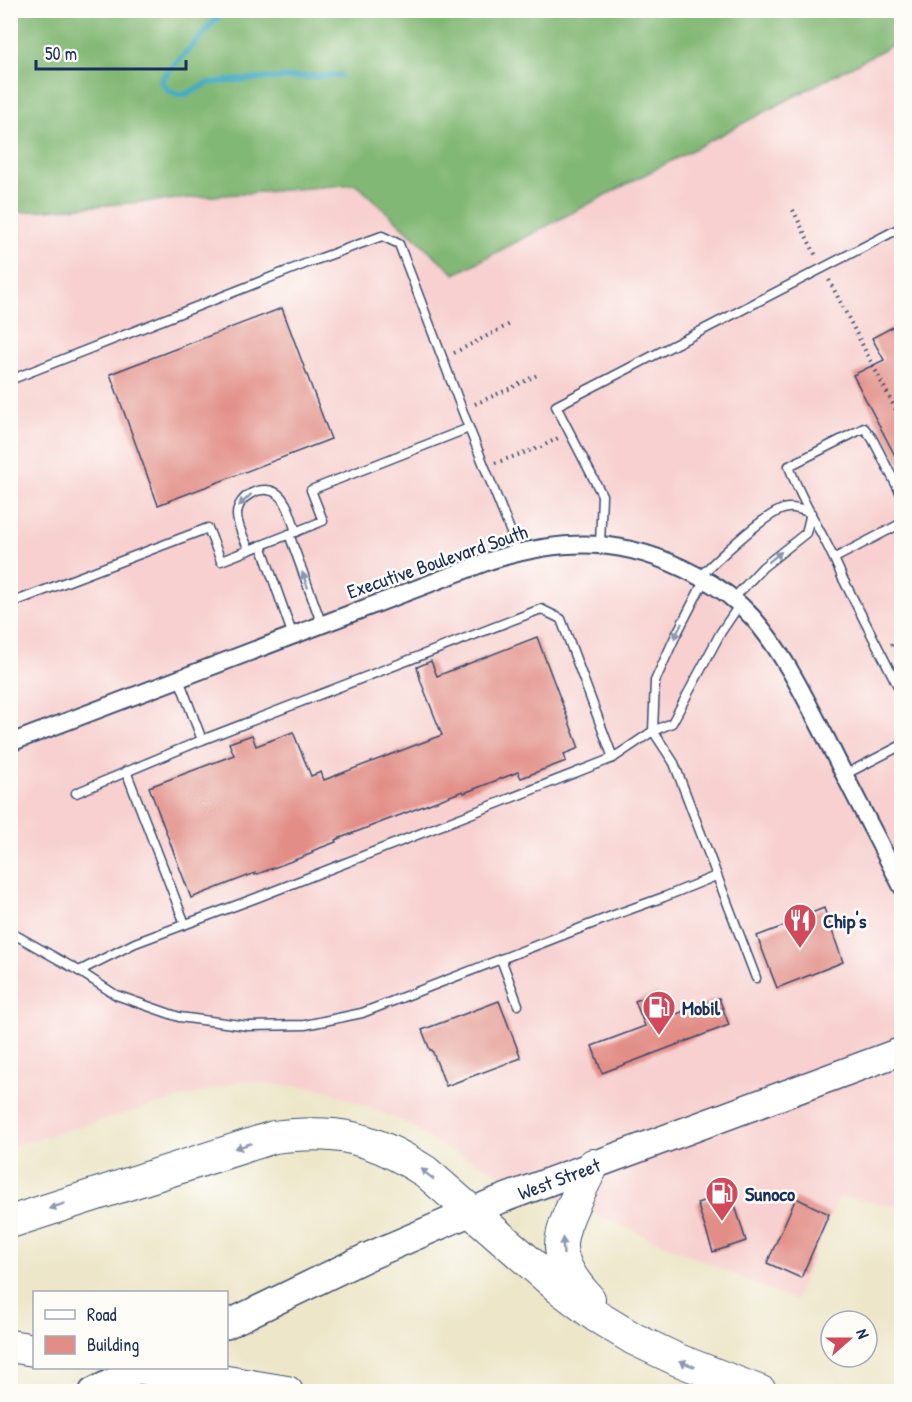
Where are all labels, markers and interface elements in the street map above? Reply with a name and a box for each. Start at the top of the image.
scale bar [36,33,186,71]
text: 50 m [45,41,77,66]
one-way arrow [237,493,252,507]
street label: Executive Boulevard South [343,517,531,605]
one-way arrow [767,551,782,564]
one-way arrow [300,570,310,588]
one-way arrow [673,623,683,640]
restaurant icon: Chip's [782,902,818,949]
place label: Chip's [823,907,867,935]
fuel station icon: Mobil [641,989,677,1036]
place label: Mobil [682,994,721,1021]
one-way arrow [234,1142,252,1152]
street label: West Street [514,1150,605,1206]
one-way arrow [419,1167,435,1180]
fuel station icon: Sunoco [704,1175,740,1222]
place label: Sunoco [745,1180,795,1207]
one-way arrow [48,1202,66,1212]
one-way arrow [558,1237,567,1256]
legend [33,1291,228,1369]
text: Road [87,1302,117,1327]
north arrow [819,1309,879,1369]
text: N [851,1326,875,1342]
text: Building [87,1332,139,1357]
one-way arrow [677,1358,695,1368]

